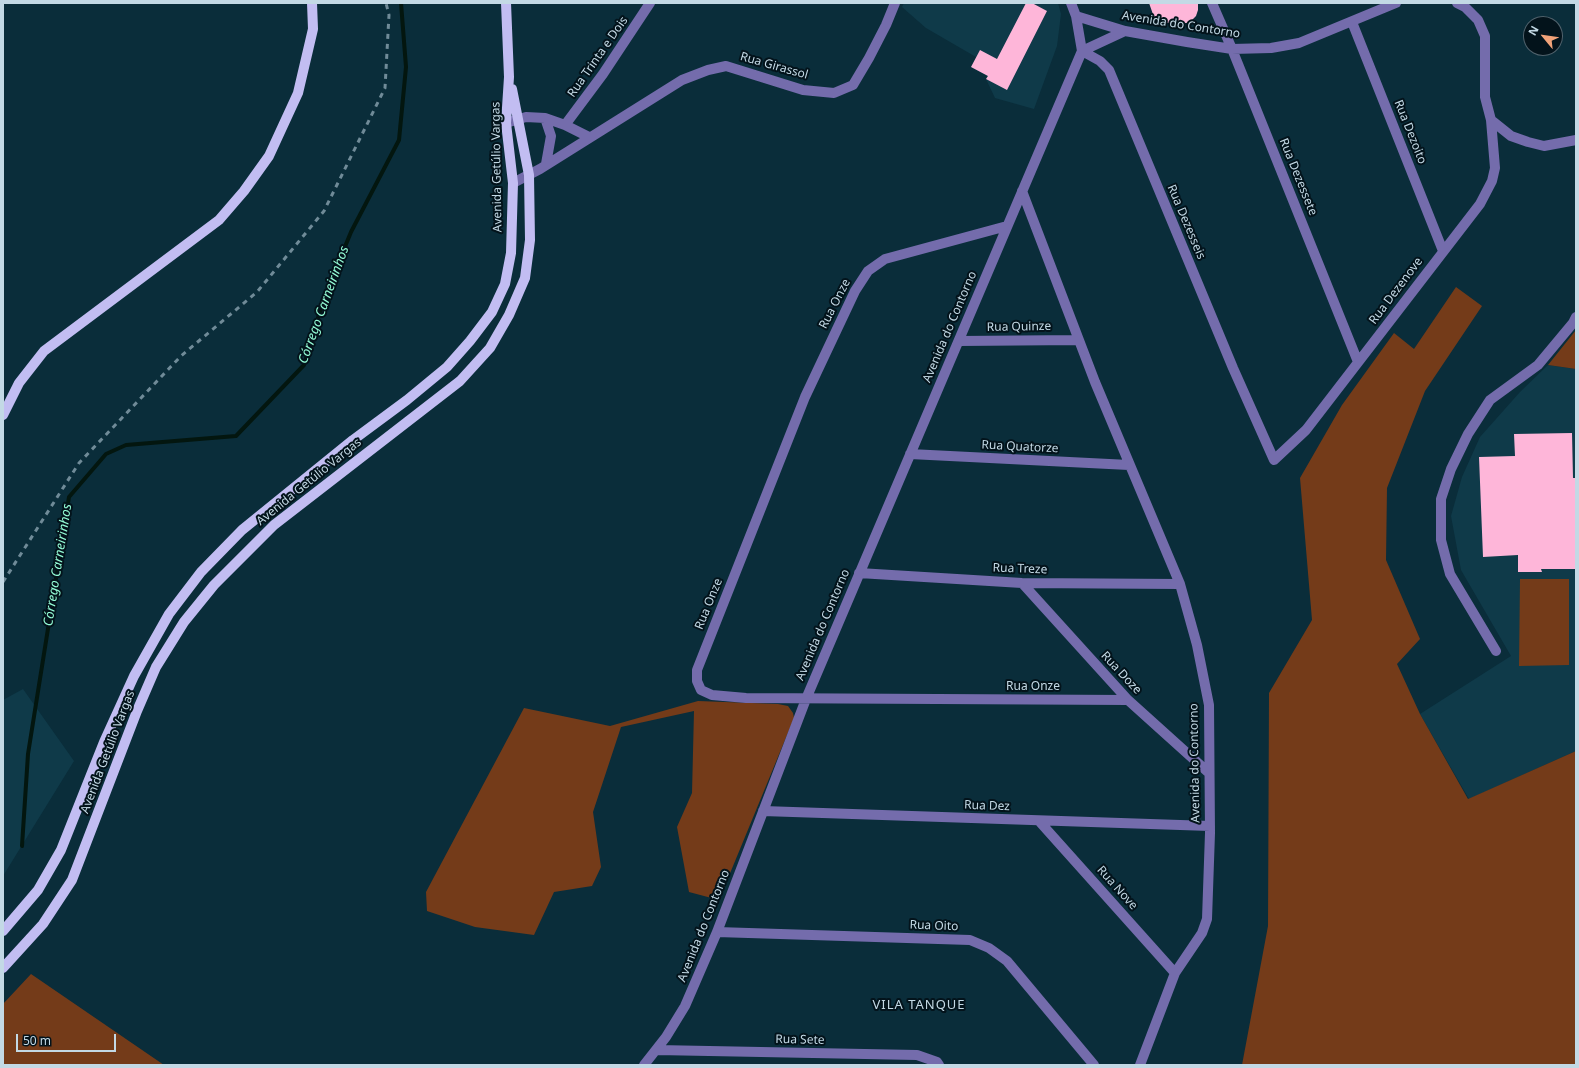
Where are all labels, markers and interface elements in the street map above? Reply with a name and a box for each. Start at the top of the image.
street label: Avenida do Contorno [1121,9,1241,41]
street label: Rua Trinta e Dois [565,14,631,100]
north arrow [1523,16,1563,56]
text: N [1524,23,1542,38]
street label: Rua Girassol [738,49,810,83]
street label: Rua Dezoito [1391,98,1429,166]
street label: Avenida Getúlio Vargas [489,102,505,232]
street label: Rua Dezessete [1276,136,1320,218]
street label: Rua Dezesseis [1164,183,1208,261]
water label: Córrego Carneirinhos [295,244,353,366]
street label: Rua Dezenove [1366,255,1426,327]
street label: Avenida do Contorno [920,269,980,385]
street label: Rua Onze [816,277,854,331]
street label: Rua Quinze [987,319,1051,335]
street label: Avenida Getúlio Vargas [254,435,364,529]
street label: Rua Quatorze [981,438,1059,456]
water label: Córrego Carneirinhos [41,503,75,627]
street label: Rua Treze [992,561,1048,577]
street label: Avenida do Contorno [793,567,853,683]
street label: Rua Onze [692,576,726,632]
street label: Rua Doze [1098,649,1144,697]
street label: Rua Onze [1006,680,1060,694]
street label: Avenida Getúlio Vargas [78,689,138,815]
street label: Avenida do Contorno [1187,703,1203,823]
street label: Rua Dez [964,798,1010,814]
street label: Rua Nove [1094,863,1140,913]
street label: Avenida do Contorno [675,868,733,984]
street label: Rua Oito [909,918,959,934]
district label: VILA TANQUE [872,997,966,1013]
scale bar [18,1026,118,1052]
text: 50 m [23,1032,51,1049]
street label: Rua Sete [775,1032,825,1048]

